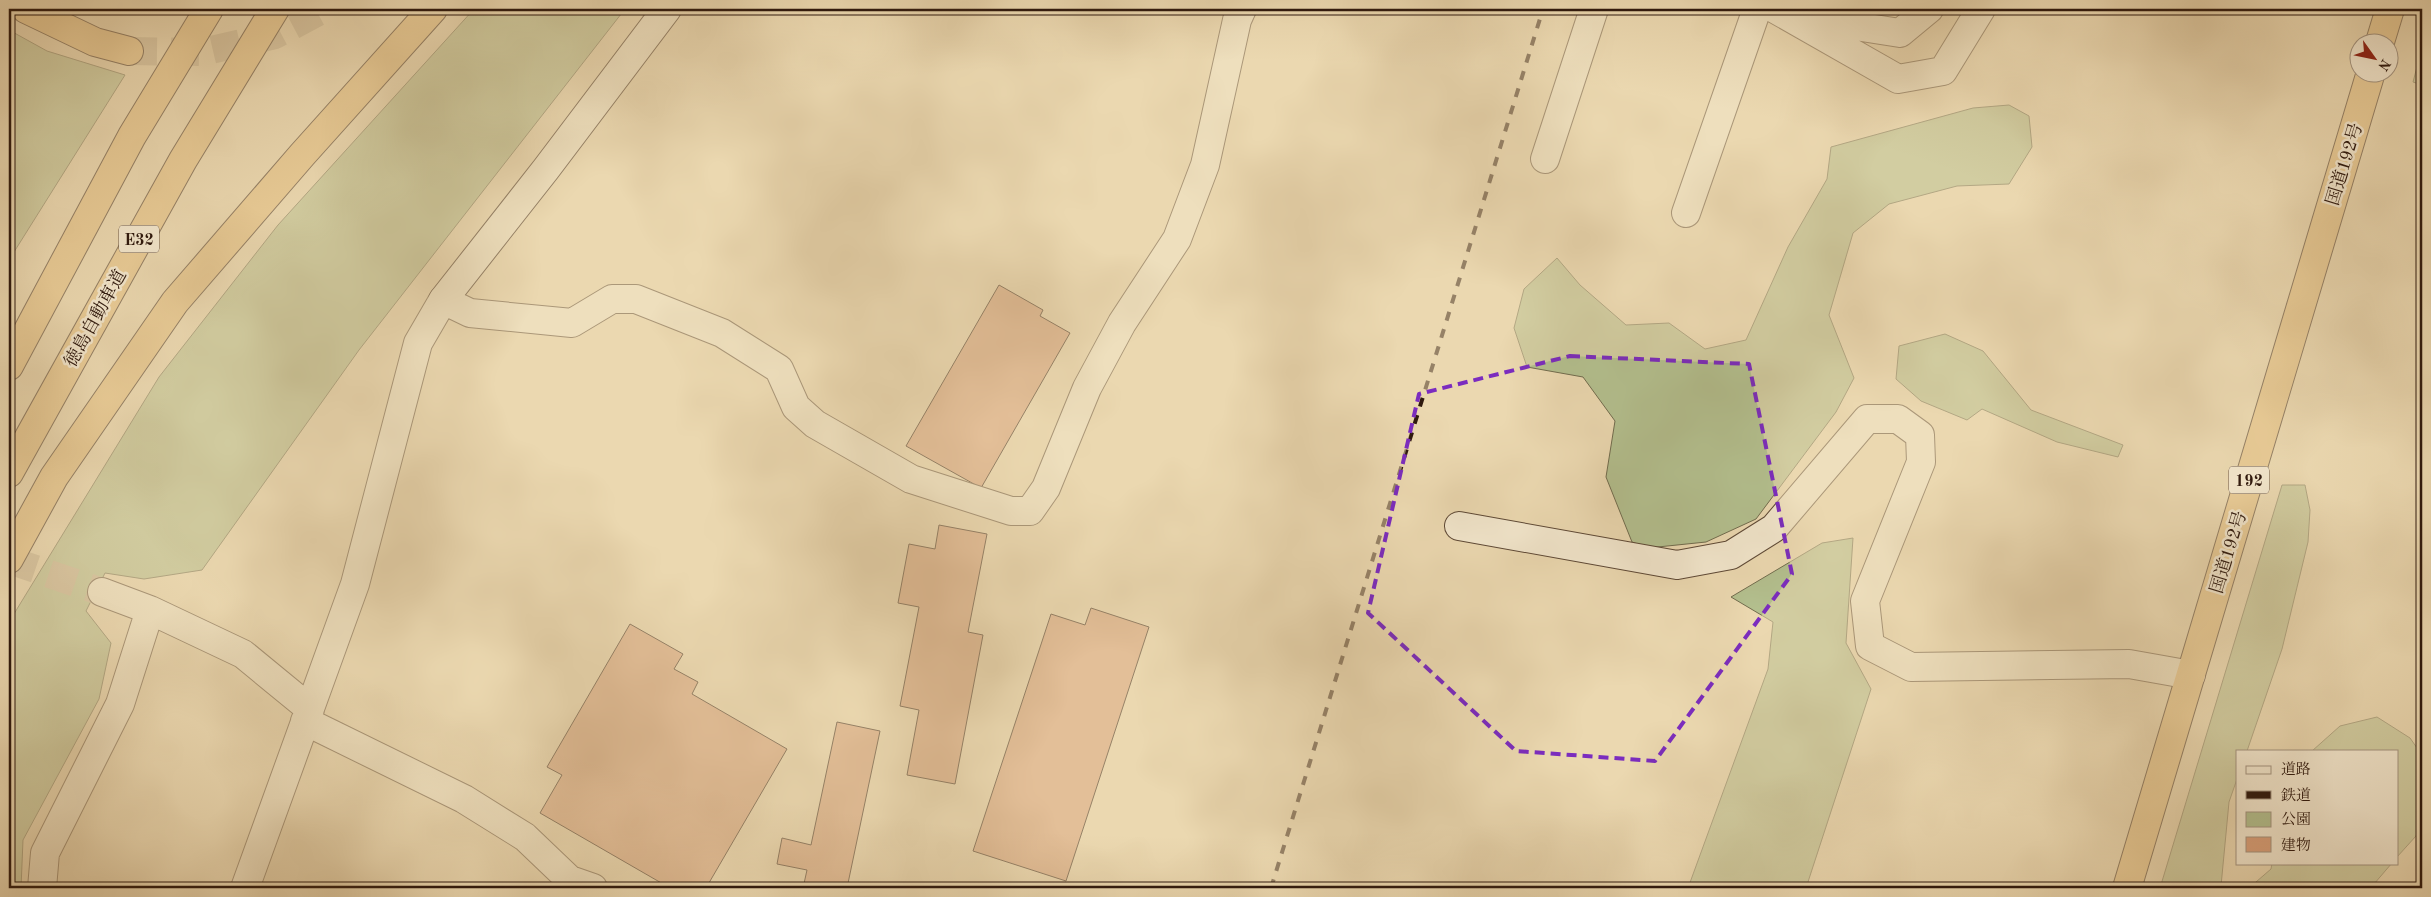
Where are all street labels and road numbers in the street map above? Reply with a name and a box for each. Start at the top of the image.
street label: 国道192号 [2322,120,2366,208]
road number: E32 [119,225,159,252]
street label: 徳島自動車道 [60,266,130,370]
road number: 192 [2229,466,2269,494]
street label: 国道192号 [2206,508,2250,596]

